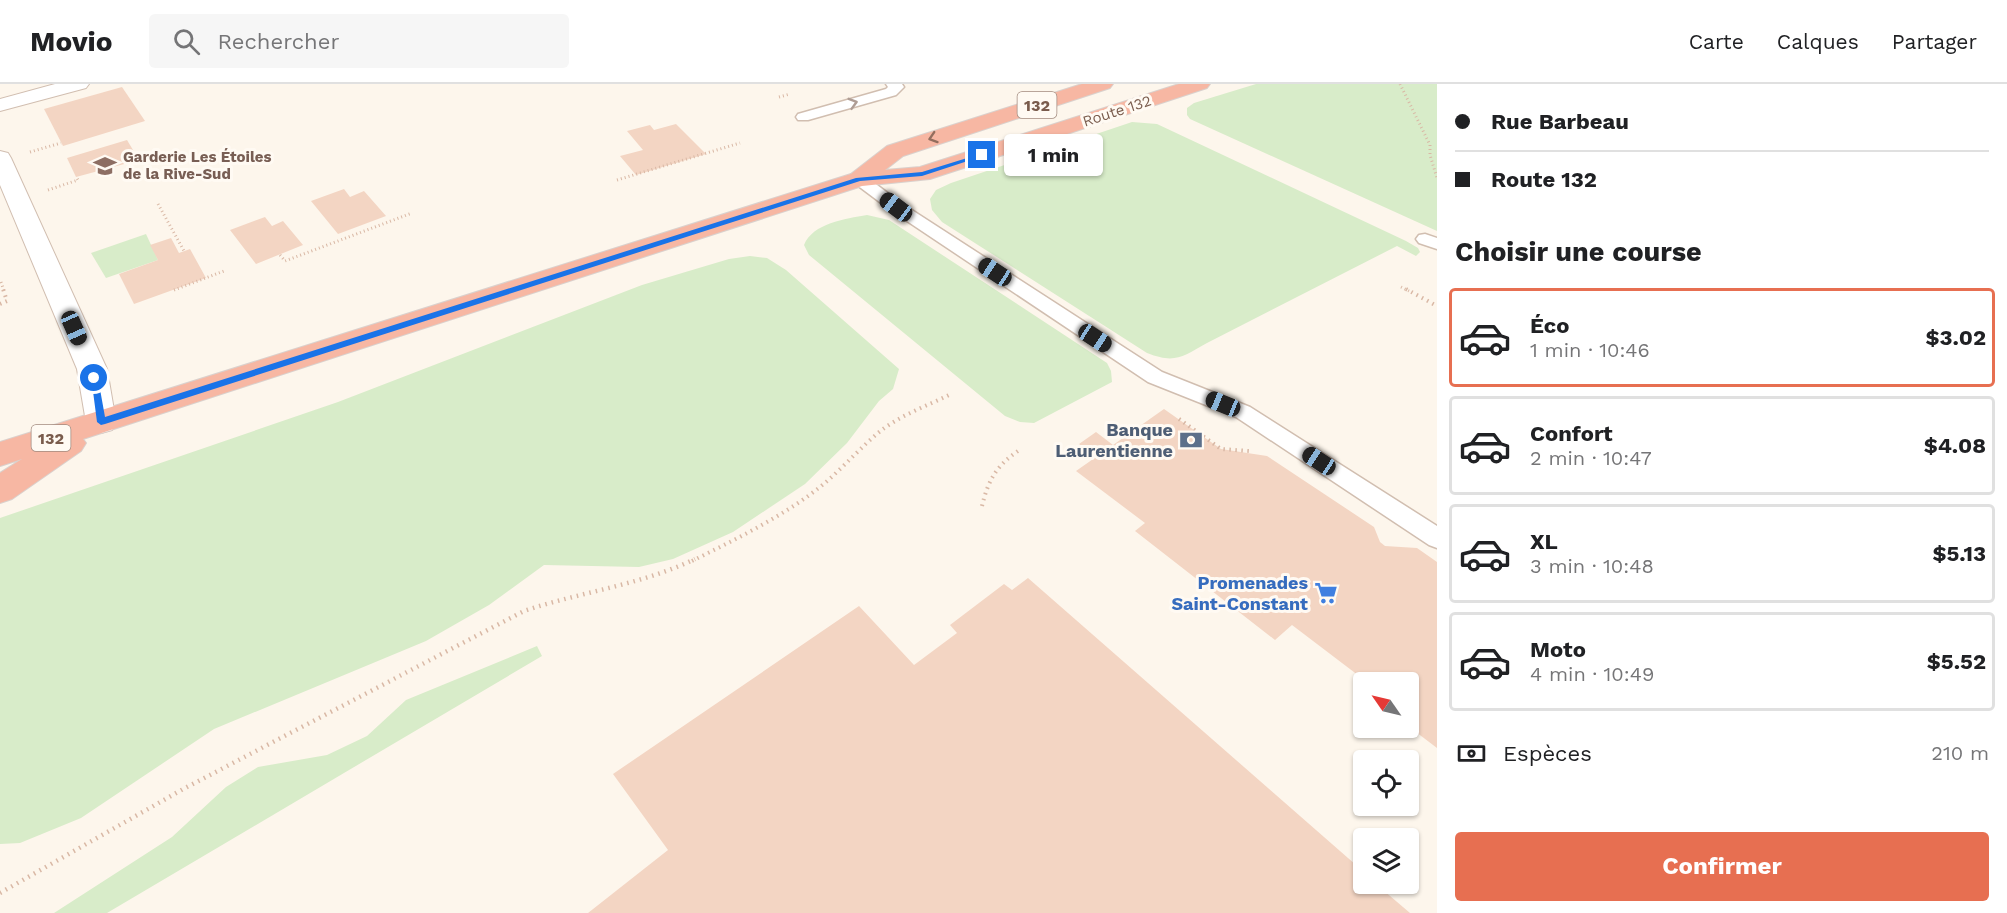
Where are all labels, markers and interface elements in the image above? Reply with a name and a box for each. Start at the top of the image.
search box [149,14,569,68]
text: Movio [30,25,113,58]
icon: search [170,25,203,58]
text: Rechercher [218,29,339,54]
text: Carte [1689,29,1744,54]
text: Calques [1777,29,1859,54]
text: Partager [1892,29,1977,54]
street label: Route 132 [1080,91,1154,131]
road number: 132 [1018,92,1056,118]
one-way arrow [848,97,858,110]
text: Rue Barbeau [1491,109,1629,134]
one-way arrow [928,131,939,143]
callout: 1 min [1003,134,1102,176]
route end [968,141,995,168]
text: 1 min [1028,143,1079,167]
place label: Garderie Les Étoiles de la Rive-Sud [123,148,272,183]
school or university icon: Garderie Les Étoiles de la Rive-Sud [92,153,118,179]
text: Route 132 [1491,167,1597,192]
car [876,189,916,225]
text: Choisir une course [1455,236,1702,268]
car [975,255,1015,289]
car [58,308,90,348]
icon: car [1458,311,1512,365]
text: Éco [1530,313,1569,338]
car [1075,321,1115,355]
text: $3.02 [1925,325,1986,350]
text: 1 min · 10:46 [1530,338,1650,362]
route start [80,364,107,391]
car [1203,389,1243,419]
place label: Banque Laurentienne [1055,419,1173,461]
icon: car [1458,419,1512,473]
text: Confort [1530,421,1613,446]
road number: 132 [32,425,70,451]
bank icon: Banque Laurentienne [1178,427,1204,453]
text: $4.08 [1924,433,1986,458]
car [1299,444,1339,478]
text: 2 min · 10:47 [1530,446,1652,470]
icon: car [1458,527,1512,581]
text: XL [1530,529,1558,554]
text: $5.13 [1932,541,1986,566]
text: 3 min · 10:48 [1530,554,1654,578]
place label: Promenades Saint-Constant [1172,572,1308,614]
supermarket icon: Promenades Saint-Constant [1313,580,1339,606]
icon: car [1458,635,1512,689]
text: Moto [1530,637,1586,662]
text: $5.52 [1927,649,1986,674]
text: 4 min · 10:49 [1530,662,1654,686]
north arrow [1353,672,1419,738]
map controls [1353,672,1419,894]
icon: cash [1455,737,1488,770]
text: Espèces [1503,741,1592,766]
text: 210 m [1931,741,1989,765]
button: locate [1353,750,1419,816]
button: layers [1353,828,1419,894]
button: Confirmer [1455,832,1989,901]

